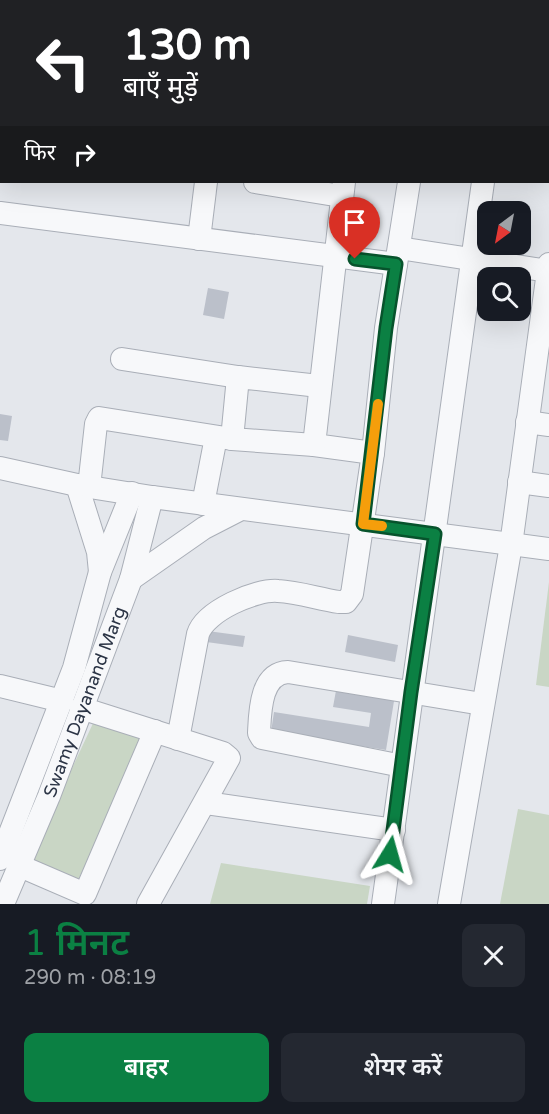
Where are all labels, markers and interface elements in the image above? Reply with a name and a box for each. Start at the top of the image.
text: 130 m [123,20,252,71]
icon: left [24,24,102,102]
text: बाएँ मुड़ें [123,71,198,104]
icon: right [68,138,101,171]
text: फिर [24,140,56,166]
pin [329,197,380,259]
north arrow [477,201,531,255]
map controls [477,201,531,321]
icon: arrive [338,206,371,239]
button: search [477,267,531,321]
street label: Swamy Dayanand Marg [39,603,131,800]
position arrow [358,822,422,886]
text: 1 मिनट [24,922,129,965]
button: close [462,924,525,987]
text: 290 m · 08:19 [24,966,156,990]
button: बाहर [24,1033,269,1102]
button: शेयर करें [281,1033,525,1102]

